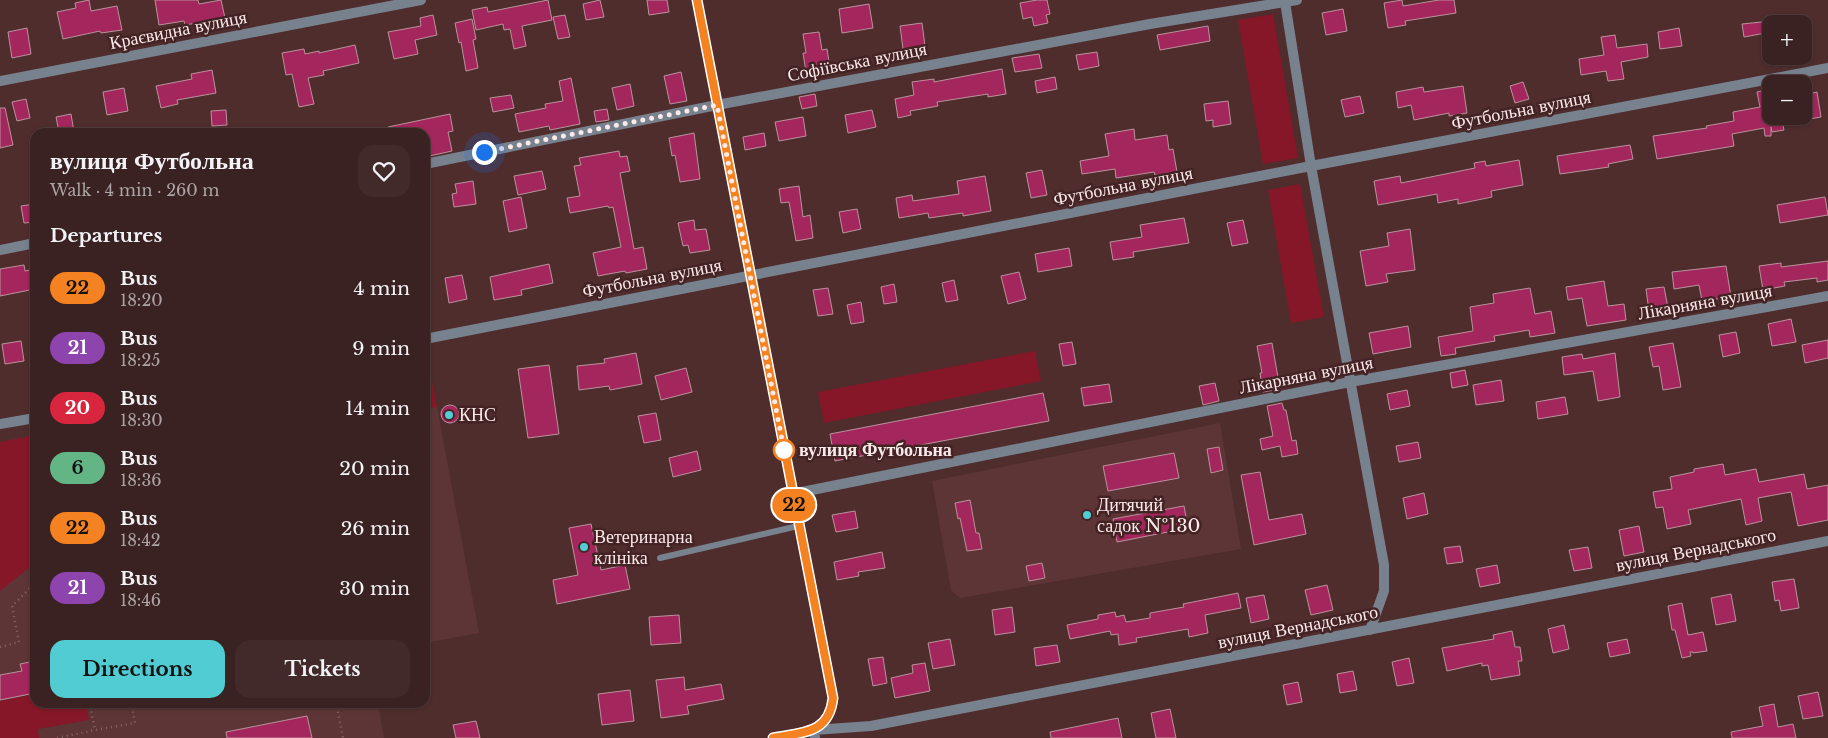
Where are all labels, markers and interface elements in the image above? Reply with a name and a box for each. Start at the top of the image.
street label: Краєвидна вулиця [107,6,249,54]
map controls [1762,15,1812,125]
button: + [1762,15,1812,65]
street label: Софіївська вулиця [785,38,929,86]
button: − [1762,75,1812,125]
street label: Футбольна вулиця [1449,86,1593,134]
your location [472,140,497,165]
button: heart [358,145,410,197]
text: вулиця Футбольна [50,146,254,175]
street label: Футбольна вулиця [1051,162,1195,210]
text: Walk · 4 min · 260 m [50,180,220,200]
text: Departures [50,224,162,247]
street label: Футбольна вулиця [580,254,724,302]
text: Bus [120,267,157,290]
text: 22 [66,277,89,299]
text: 4 min [353,277,410,300]
street label: Лікарняна вулиця [1636,279,1774,325]
text: 18:20 [120,290,163,310]
text: Bus [120,327,157,350]
text: 21 [68,337,87,359]
text: 9 min [352,337,410,360]
text: 18:25 [120,350,160,370]
street label: Лікарняна вулиця [1237,351,1375,399]
text: Bus [120,387,157,410]
text: 20 [65,397,90,419]
text: 14 min [345,397,410,420]
place label: КНС [459,404,496,426]
marker: КНС [443,409,455,421]
text: 18:30 [120,410,163,430]
marker: вулиця Футбольна [773,439,795,461]
place label: вулиця Футбольна [799,439,952,461]
text: Bus [120,447,157,470]
text: 6 [71,457,84,479]
text: 20 min [339,457,410,480]
text: 18:36 [120,470,162,490]
line badge: 22 [772,489,816,521]
text: 22 [782,494,806,516]
place label: Дитячий садок №130 [1097,494,1200,537]
text: Bus [120,507,157,530]
marker: Дитячий садок №130 [1081,509,1093,521]
text: 22 [66,517,89,539]
text: 26 min [341,517,410,540]
street label: вулиця Вернадського [1614,524,1778,576]
place label: Ветеринарна клініка [594,526,693,569]
text: 18:42 [120,530,161,550]
marker: Ветеринарна клініка [578,541,590,553]
text: Bus [120,567,157,590]
text: 21 [68,577,87,599]
text: 30 min [339,577,410,600]
text: 18:46 [120,590,161,610]
street label: вулиця Вернадського [1216,601,1380,653]
button: Directions [50,640,225,698]
button: Tickets [235,640,410,698]

